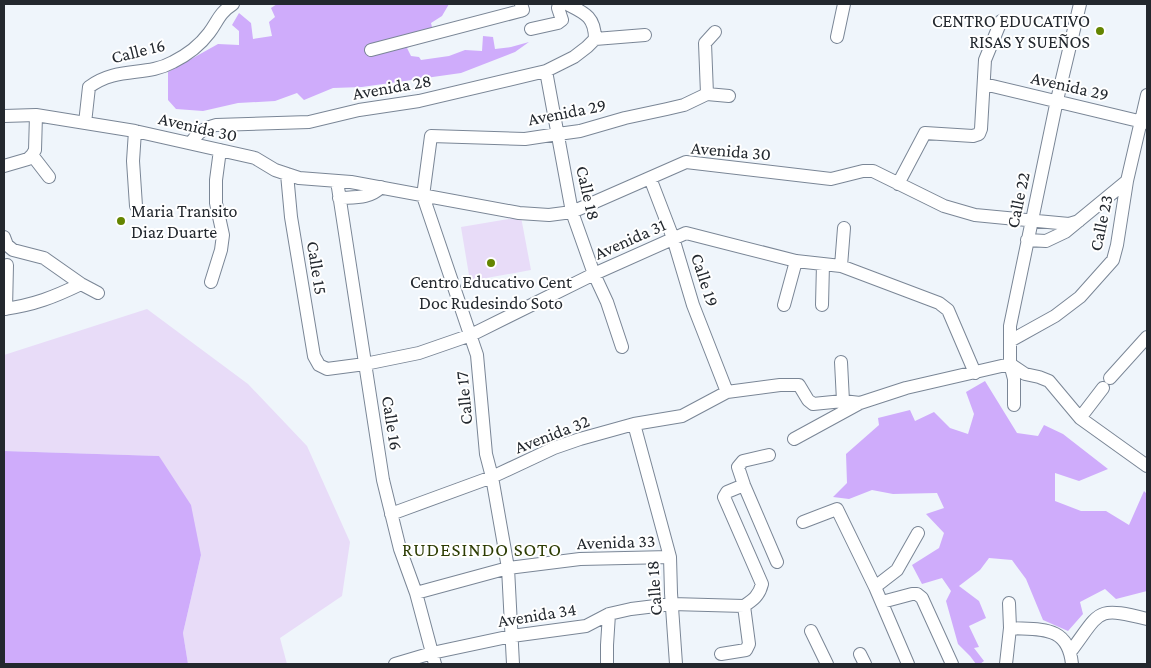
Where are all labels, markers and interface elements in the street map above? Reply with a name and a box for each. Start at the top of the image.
place label: CENTRO EDUCATIVO RISAS Y SUEÑOS [932,11,1090,52]
marker: CENTRO EDUCATIVO RISAS Y SUEÑOS [1094,25,1106,37]
street label: Calle 16 [109,35,167,67]
street label: Avenida 29 [1029,67,1111,105]
street label: Avenida 28 [351,70,433,104]
street label: Avenida 29 [526,95,608,129]
street label: Avenida 30 [157,108,239,146]
street label: Avenida 30 [690,138,772,164]
street label: Calle 18 [572,164,604,222]
street label: Calle 22 [1002,170,1034,230]
street label: Calle 23 [1085,193,1117,253]
place label: Maria Transito Diaz Duarte [131,201,238,242]
street label: Avenida 31 [591,214,669,264]
marker: Maria Transito Diaz Duarte [115,215,127,227]
street label: Calle 15 [303,240,331,296]
street label: Calle 19 [687,251,723,309]
marker: Centro Educativo Cent Doc Rudesindo Soto [485,257,497,269]
place label: Centro Educativo Cent Doc Rudesindo Soto [410,272,573,313]
street label: Calle 17 [452,370,476,426]
street label: Calle 16 [378,394,406,452]
street label: Avenida 32 [512,411,592,457]
street label: Avenida 33 [576,531,656,553]
district label: RUDESINDO SOTO [402,539,562,560]
street label: Calle 18 [642,560,666,616]
street label: Avenida 34 [496,599,578,631]

